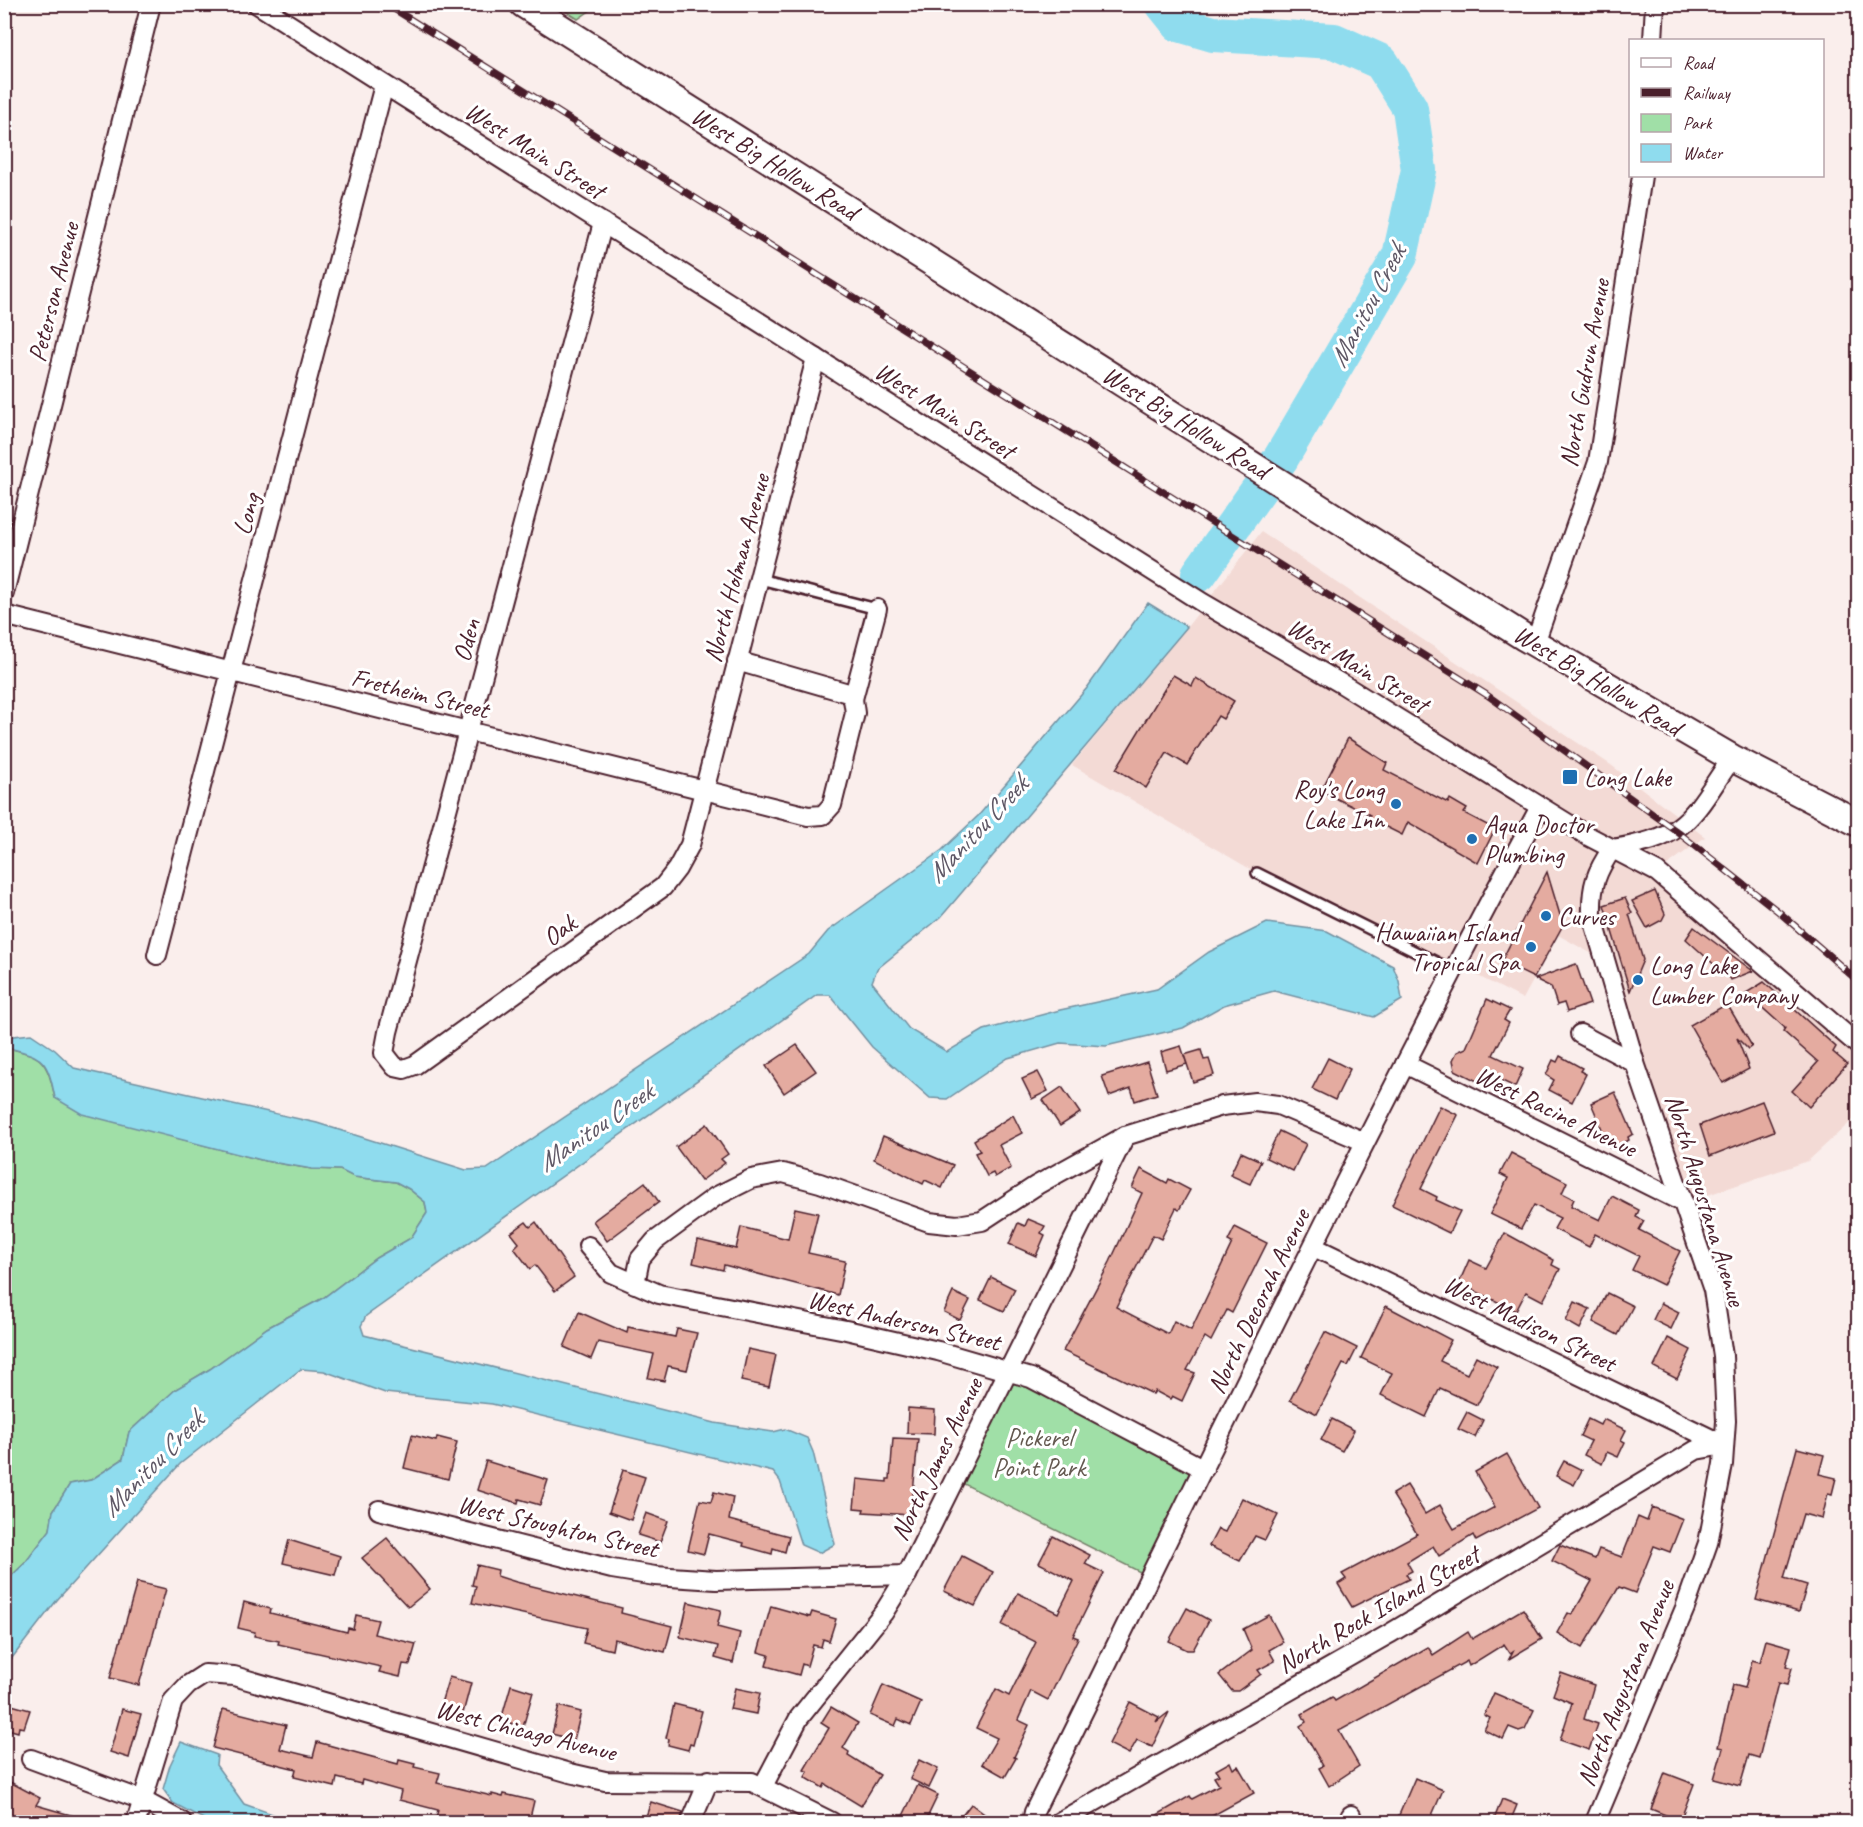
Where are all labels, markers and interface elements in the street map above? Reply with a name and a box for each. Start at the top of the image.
legend [1629,39,1824,177]
text: Road [1683,52,1716,74]
text: Railway [1683,82,1731,104]
street label: West Main Street [459,94,614,208]
street label: West Big Hollow Road [685,99,867,230]
text: Park [1683,112,1713,134]
text: Water [1683,142,1724,164]
street label: Peterson Avenue [20,218,87,365]
water label: Manitou Creek [1321,235,1416,373]
street label: North Gudrun Avenue [1552,275,1618,470]
street label: West Main Street [869,354,1024,468]
street label: West Big Hollow Road [1096,358,1278,489]
street label: North Holman Avenue [696,469,778,666]
street label: Long [225,488,268,538]
street label: West Main Street [1281,610,1437,722]
street label: Oden [445,615,488,665]
street label: West Big Hollow Road [1508,617,1691,745]
street label: Fretheim Street [348,661,494,727]
place label: Long Lake [1584,761,1672,794]
water label: Manitou Creek [919,765,1038,889]
marker: Long Lake [1561,768,1579,786]
place label: Roy's Long Lake Inn [1293,773,1386,836]
marker: Roy's Long Lake Inn [1389,797,1403,811]
place label: Aqua Doctor Plumbing [1484,808,1596,871]
marker: Aqua Doctor Plumbing [1465,832,1479,846]
place label: Curves [1558,900,1617,933]
street label: Oak [536,906,585,954]
marker: Curves [1539,909,1553,923]
place label: Hawaiian Island Tropical Spa [1375,916,1523,979]
marker: Hawaiian Island Tropical Spa [1524,940,1538,954]
place label: Long Lake Lumber Company [1650,949,1800,1012]
marker: Long Lake Lumber Company [1631,973,1645,987]
street label: West Racine Avenue [1470,1058,1644,1166]
water label: Manitou Creek [531,1072,664,1179]
street label: North Augustana Avenue [1658,1090,1754,1311]
street label: North Decorah Avenue [1200,1201,1319,1399]
street label: West Madison Street [1438,1268,1623,1380]
street label: West Anderson Street [805,1282,1005,1359]
street label: North James Avenue [883,1371,991,1546]
water label: Manitou Creek [93,1401,214,1524]
park label: Pickerel Point Park [993,1421,1088,1484]
street label: West Stoughton Street [455,1487,663,1566]
street label: North Rock Island Street [1271,1536,1488,1681]
street label: North Augustana Avenue [1569,1574,1682,1791]
street label: West Chicago Avenue [432,1692,622,1769]

